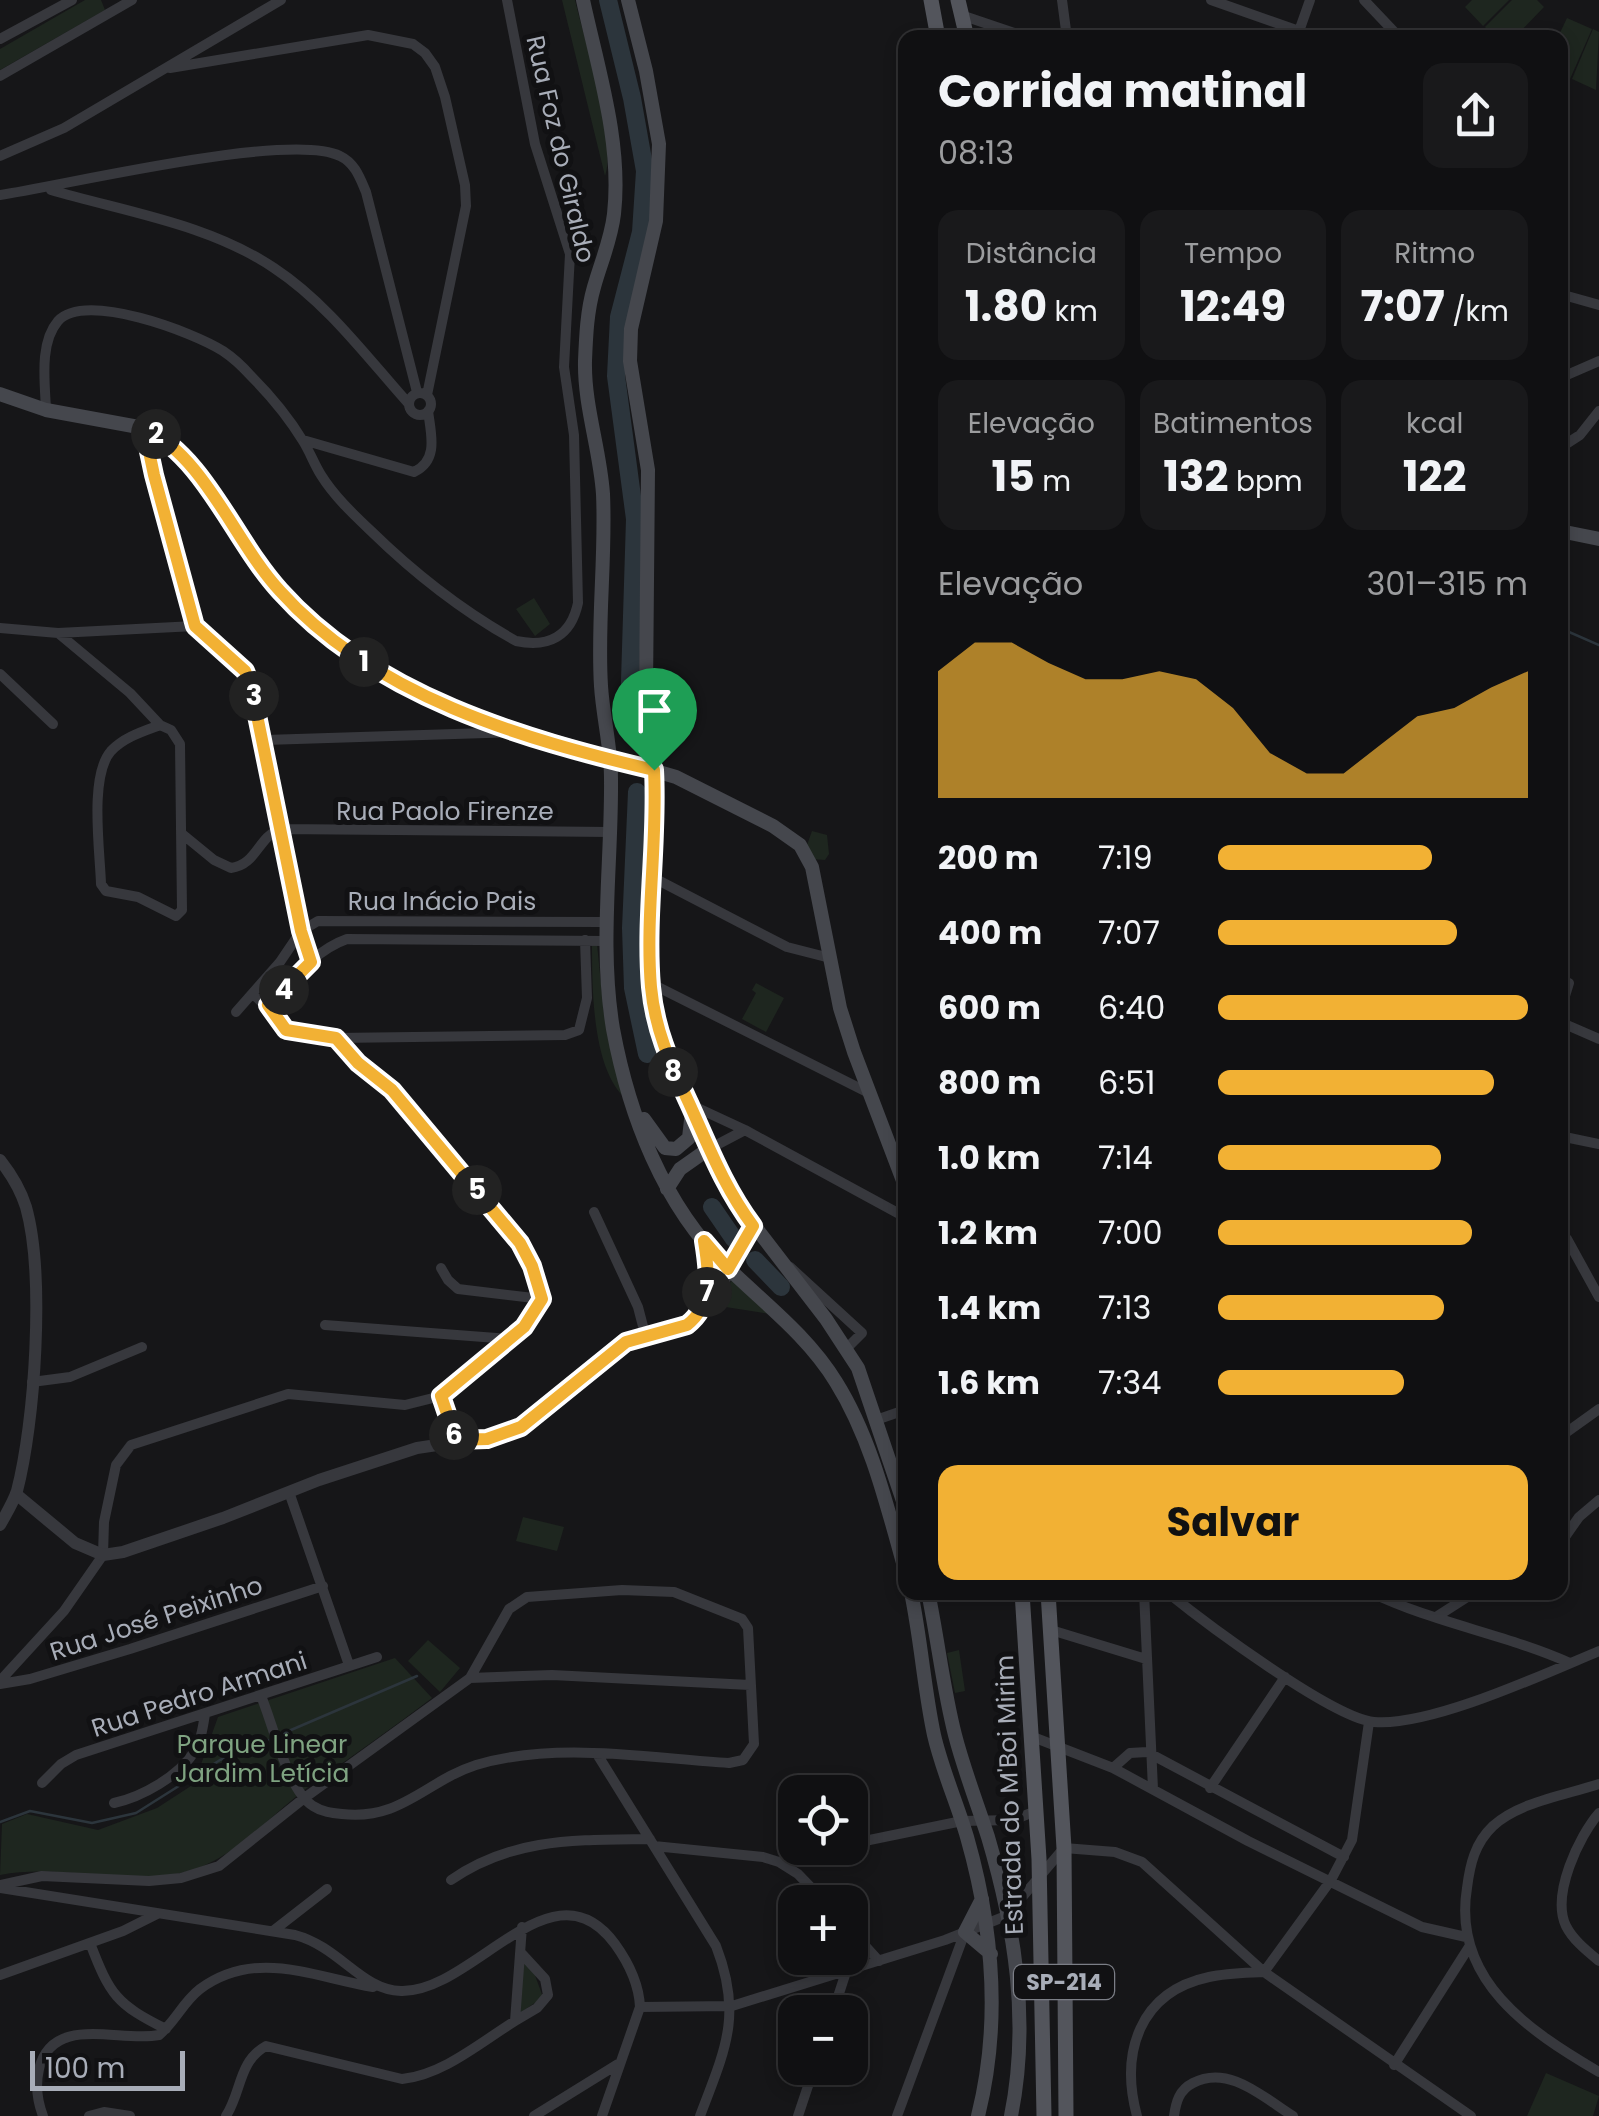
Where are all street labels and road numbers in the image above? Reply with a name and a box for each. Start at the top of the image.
street label: Rua Foz do Giraldo [517,32,604,266]
street label: Rua Paolo Firenze [336,794,554,829]
street label: Rua Inácio Pais [348,884,536,919]
street label: Rua José Peixinho [45,1568,267,1669]
street label: Rua Pedro Armani [87,1643,311,1746]
street label: Estrada do M'Boi Mirim [987,1655,1032,1935]
road number: SP-214 [1014,1965,1114,1999]

